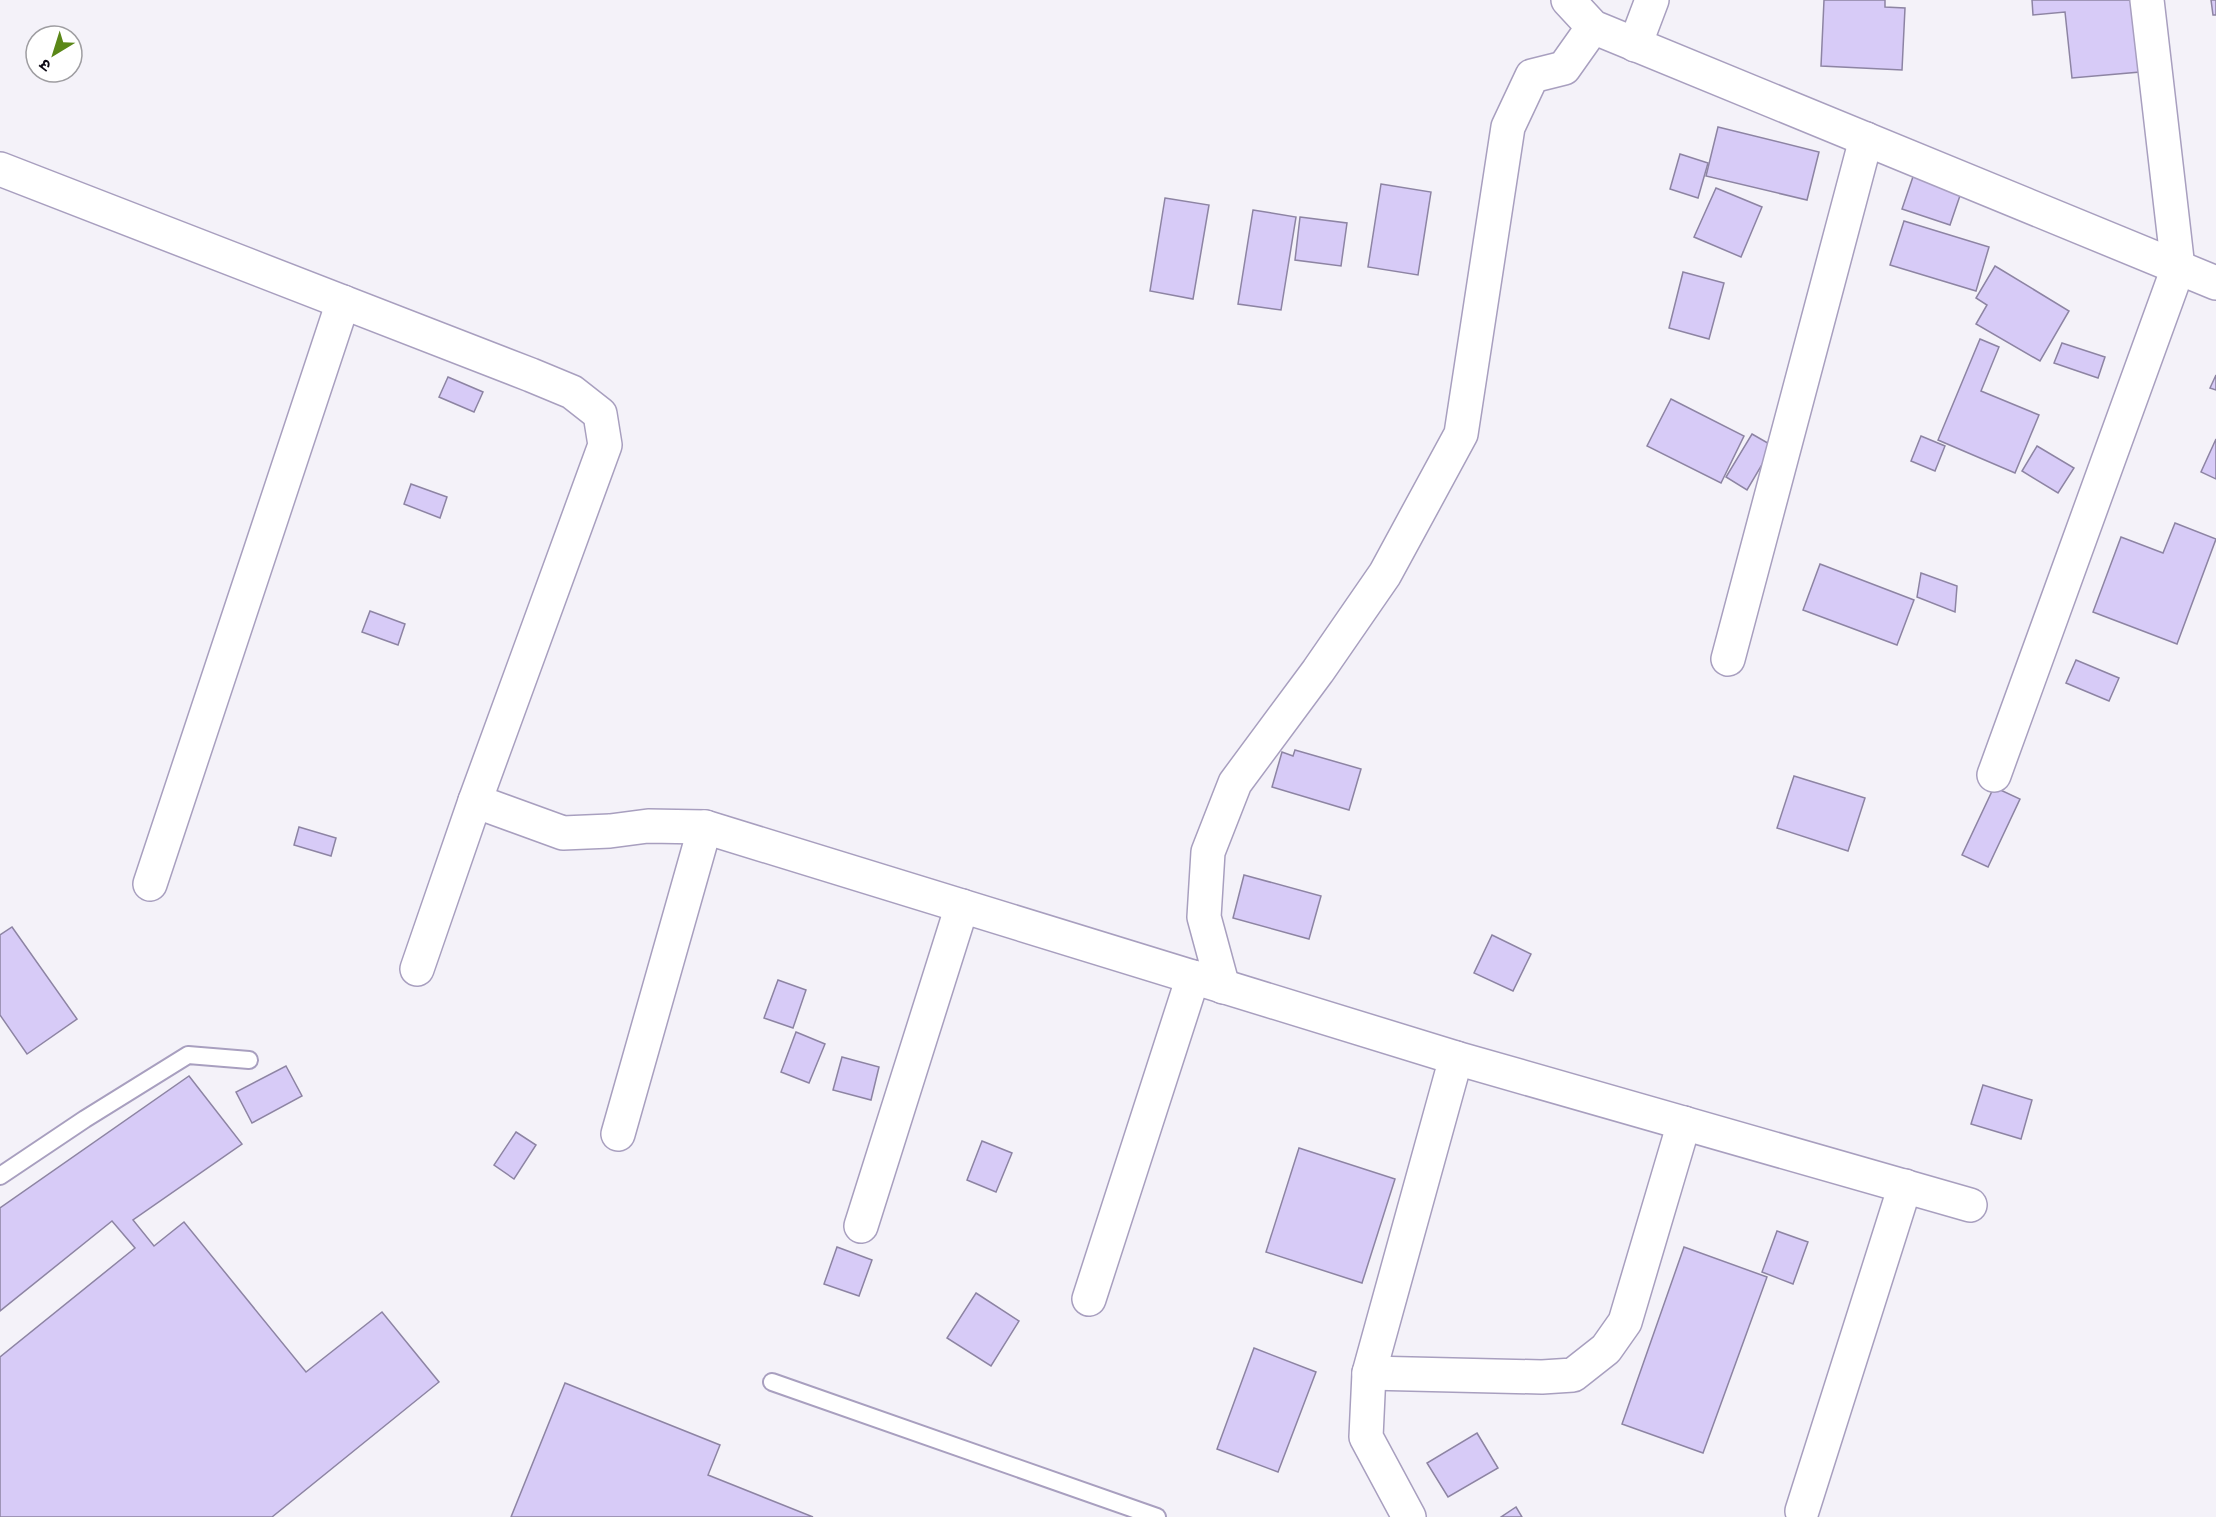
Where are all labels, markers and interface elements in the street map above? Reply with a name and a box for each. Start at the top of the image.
north arrow [24,24,84,84]
text: उ [36,55,54,75]

